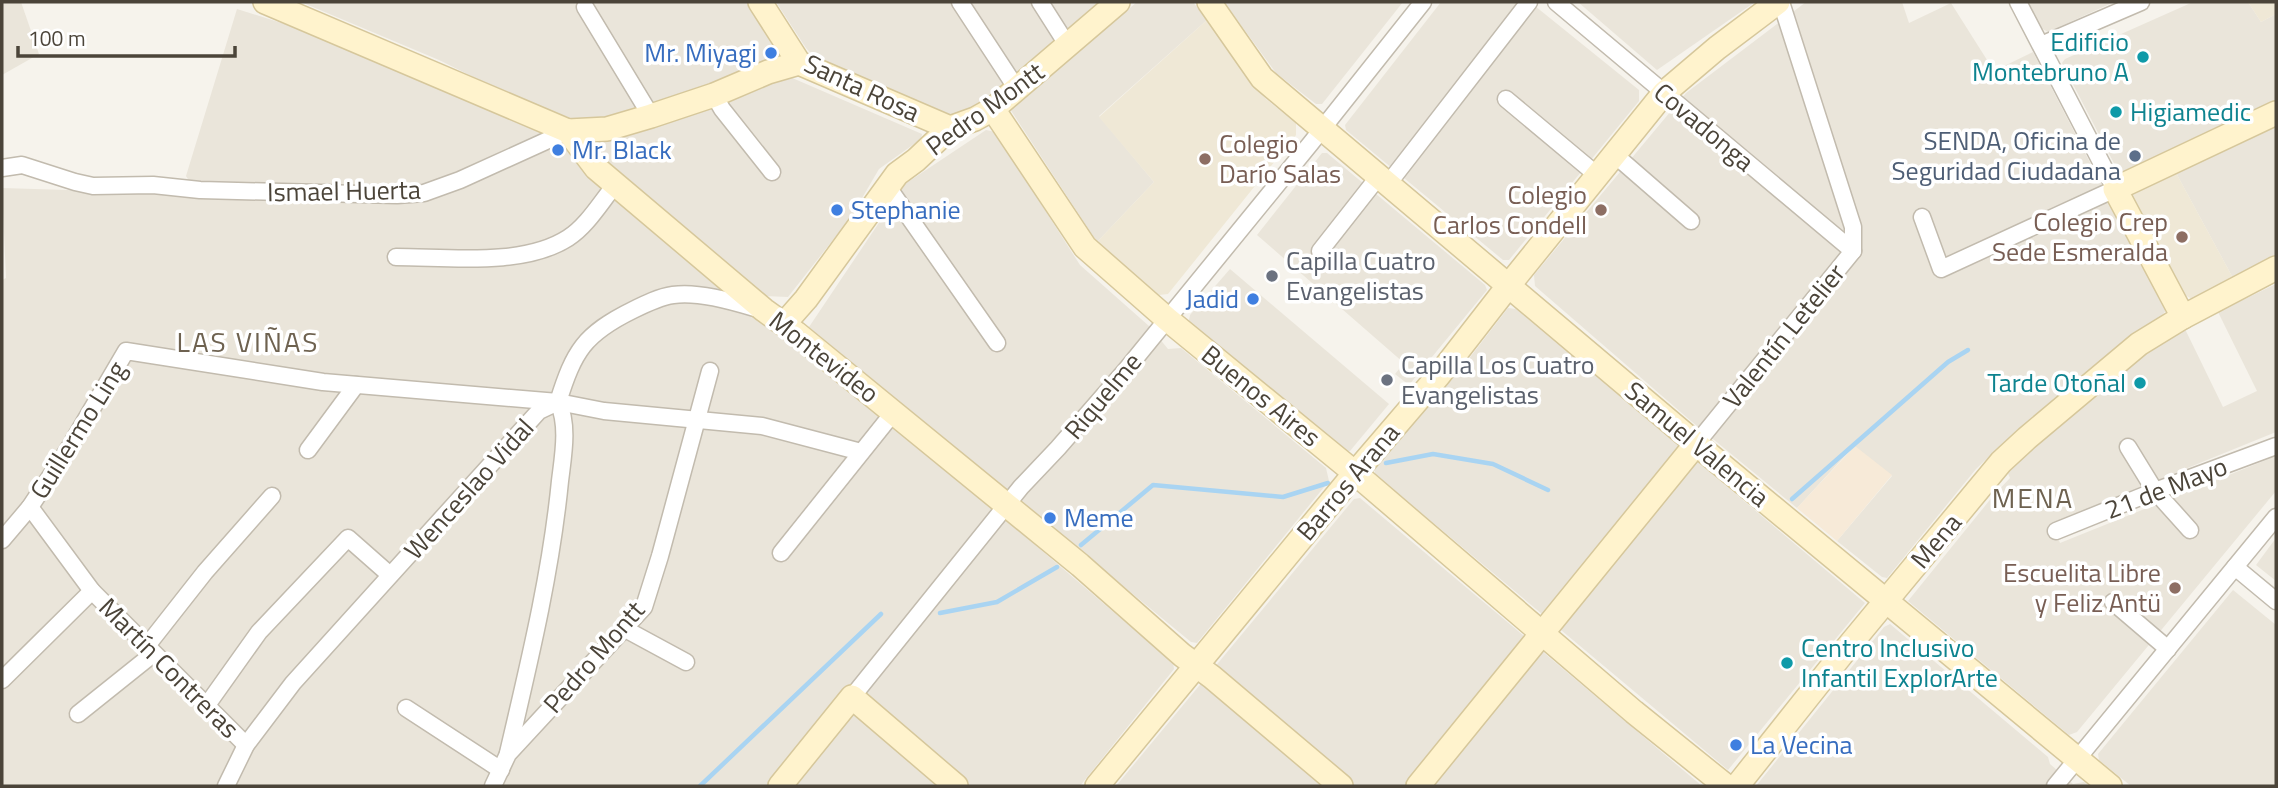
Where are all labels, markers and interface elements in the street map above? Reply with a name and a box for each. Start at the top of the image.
scale bar [18,14,234,58]
text: 100 m [28,22,85,54]
place label: Edificio Montebruno A [1972,22,2129,91]
place label: Mr. Miyagi [644,33,757,72]
street label: Santa Rosa [798,44,926,131]
marker: Mr. Miyagi [763,45,779,61]
marker: Edificio Montebruno A [2135,49,2151,65]
street label: Pedro Montt [917,52,1052,165]
street label: Covadonga [1646,73,1763,180]
place label: Higiamedic [2130,92,2251,131]
marker: Higiamedic [2108,104,2124,120]
place label: SENDA, Oficina de Seguridad Ciudadana [1891,121,2121,190]
place label: Colegio Darío Salas [1219,124,1341,193]
place label: Mr. Black [572,130,672,169]
marker: Mr. Black [550,142,566,158]
marker: SENDA, Oficina de Seguridad Ciudadana [2127,148,2143,164]
marker: Colegio Darío Salas [1197,151,1213,167]
street label: Ismael Huerta [267,170,421,211]
place label: Colegio Carlos Condell [1433,175,1587,244]
place label: Stephanie [851,190,961,229]
marker: Stephanie [829,202,845,218]
marker: Colegio Carlos Condell [1593,202,1609,218]
place label: Colegio Crep Sede Esmeralda [1992,202,2168,271]
marker: Colegio Crep Sede Esmeralda [2174,229,2190,245]
place label: Capilla Cuatro Evangelistas [1286,241,1436,310]
street label: Valentín Letelier [1713,255,1854,417]
marker: Capilla Cuatro Evangelistas [1264,268,1280,284]
place label: Jadid [1185,279,1239,318]
marker: Jadid [1245,291,1261,307]
street label: Montevideo [761,301,888,412]
district label: LAS VIÑAS [176,320,320,363]
street label: Buenos Aires [1193,335,1329,456]
street label: Riquelme [1055,344,1151,448]
place label: Capilla Los Cuatro Evangelistas [1401,345,1594,414]
street label: Guillermo Ling [20,353,136,506]
place label: Tarde Otoñal [1987,363,2126,402]
street label: Samuel Valencia [1617,371,1778,516]
marker: Capilla Los Cuatro Evangelistas [1379,372,1395,388]
marker: Tarde Otoñal [2132,375,2148,391]
street label: Wenceslao Vidal [395,409,543,568]
street label: Barros Arana [1287,414,1408,549]
street label: 21 de Mayo [2099,446,2233,529]
district label: MENA [1992,476,2074,519]
place label: Meme [1064,498,1134,537]
street label: Mena [1901,504,1970,577]
marker: Meme [1042,510,1058,526]
place label: Escuelita Libre y Feliz Antü [2003,553,2161,622]
marker: Escuelita Libre y Feliz Antü [2167,580,2183,596]
street label: Martín Contreras [90,588,249,747]
street label: Pedro Montt [534,592,654,722]
place label: Centro Inclusivo Infantil ExplorArte [1801,628,1998,697]
marker: Centro Inclusivo Infantil ExplorArte [1779,655,1795,671]
place label: La Vecina [1750,725,1853,764]
marker: La Vecina [1728,737,1744,753]

